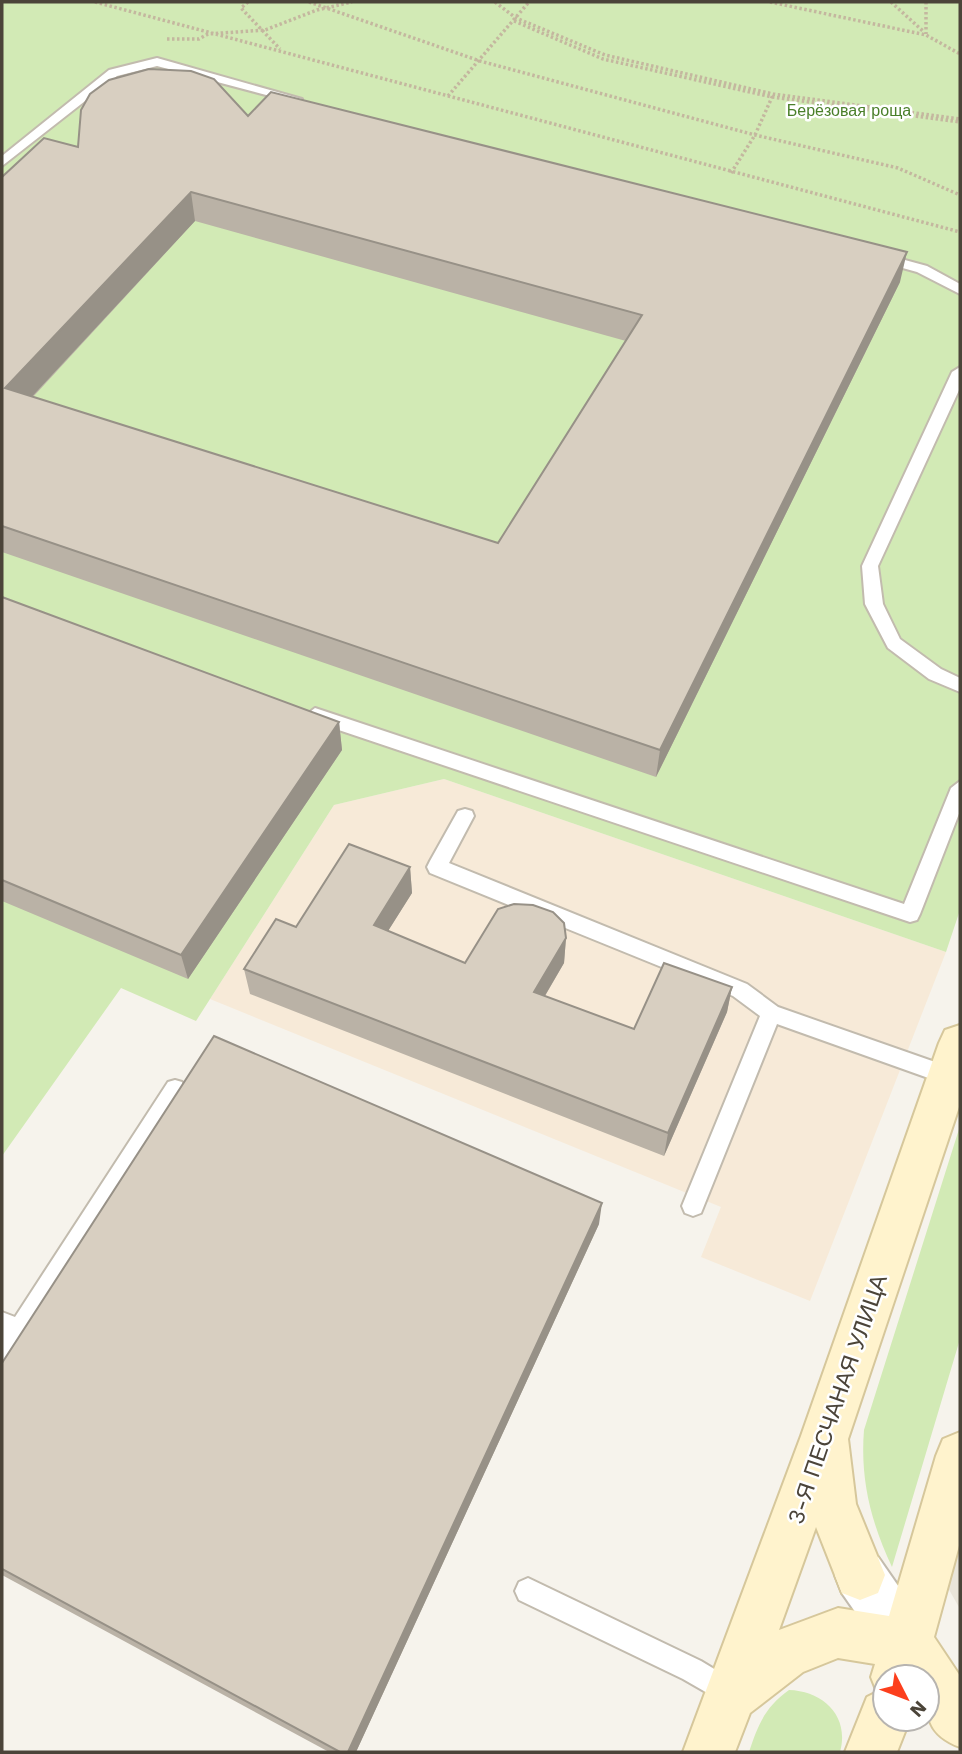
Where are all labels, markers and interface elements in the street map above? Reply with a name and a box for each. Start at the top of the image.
park label: Берёзовая роща [787,101,911,120]
street label: 3-Я ПЕСЧАНАЯ УЛИЦА [782,1270,893,1528]
north arrow [871,1663,941,1733]
text: N [905,1696,932,1722]

